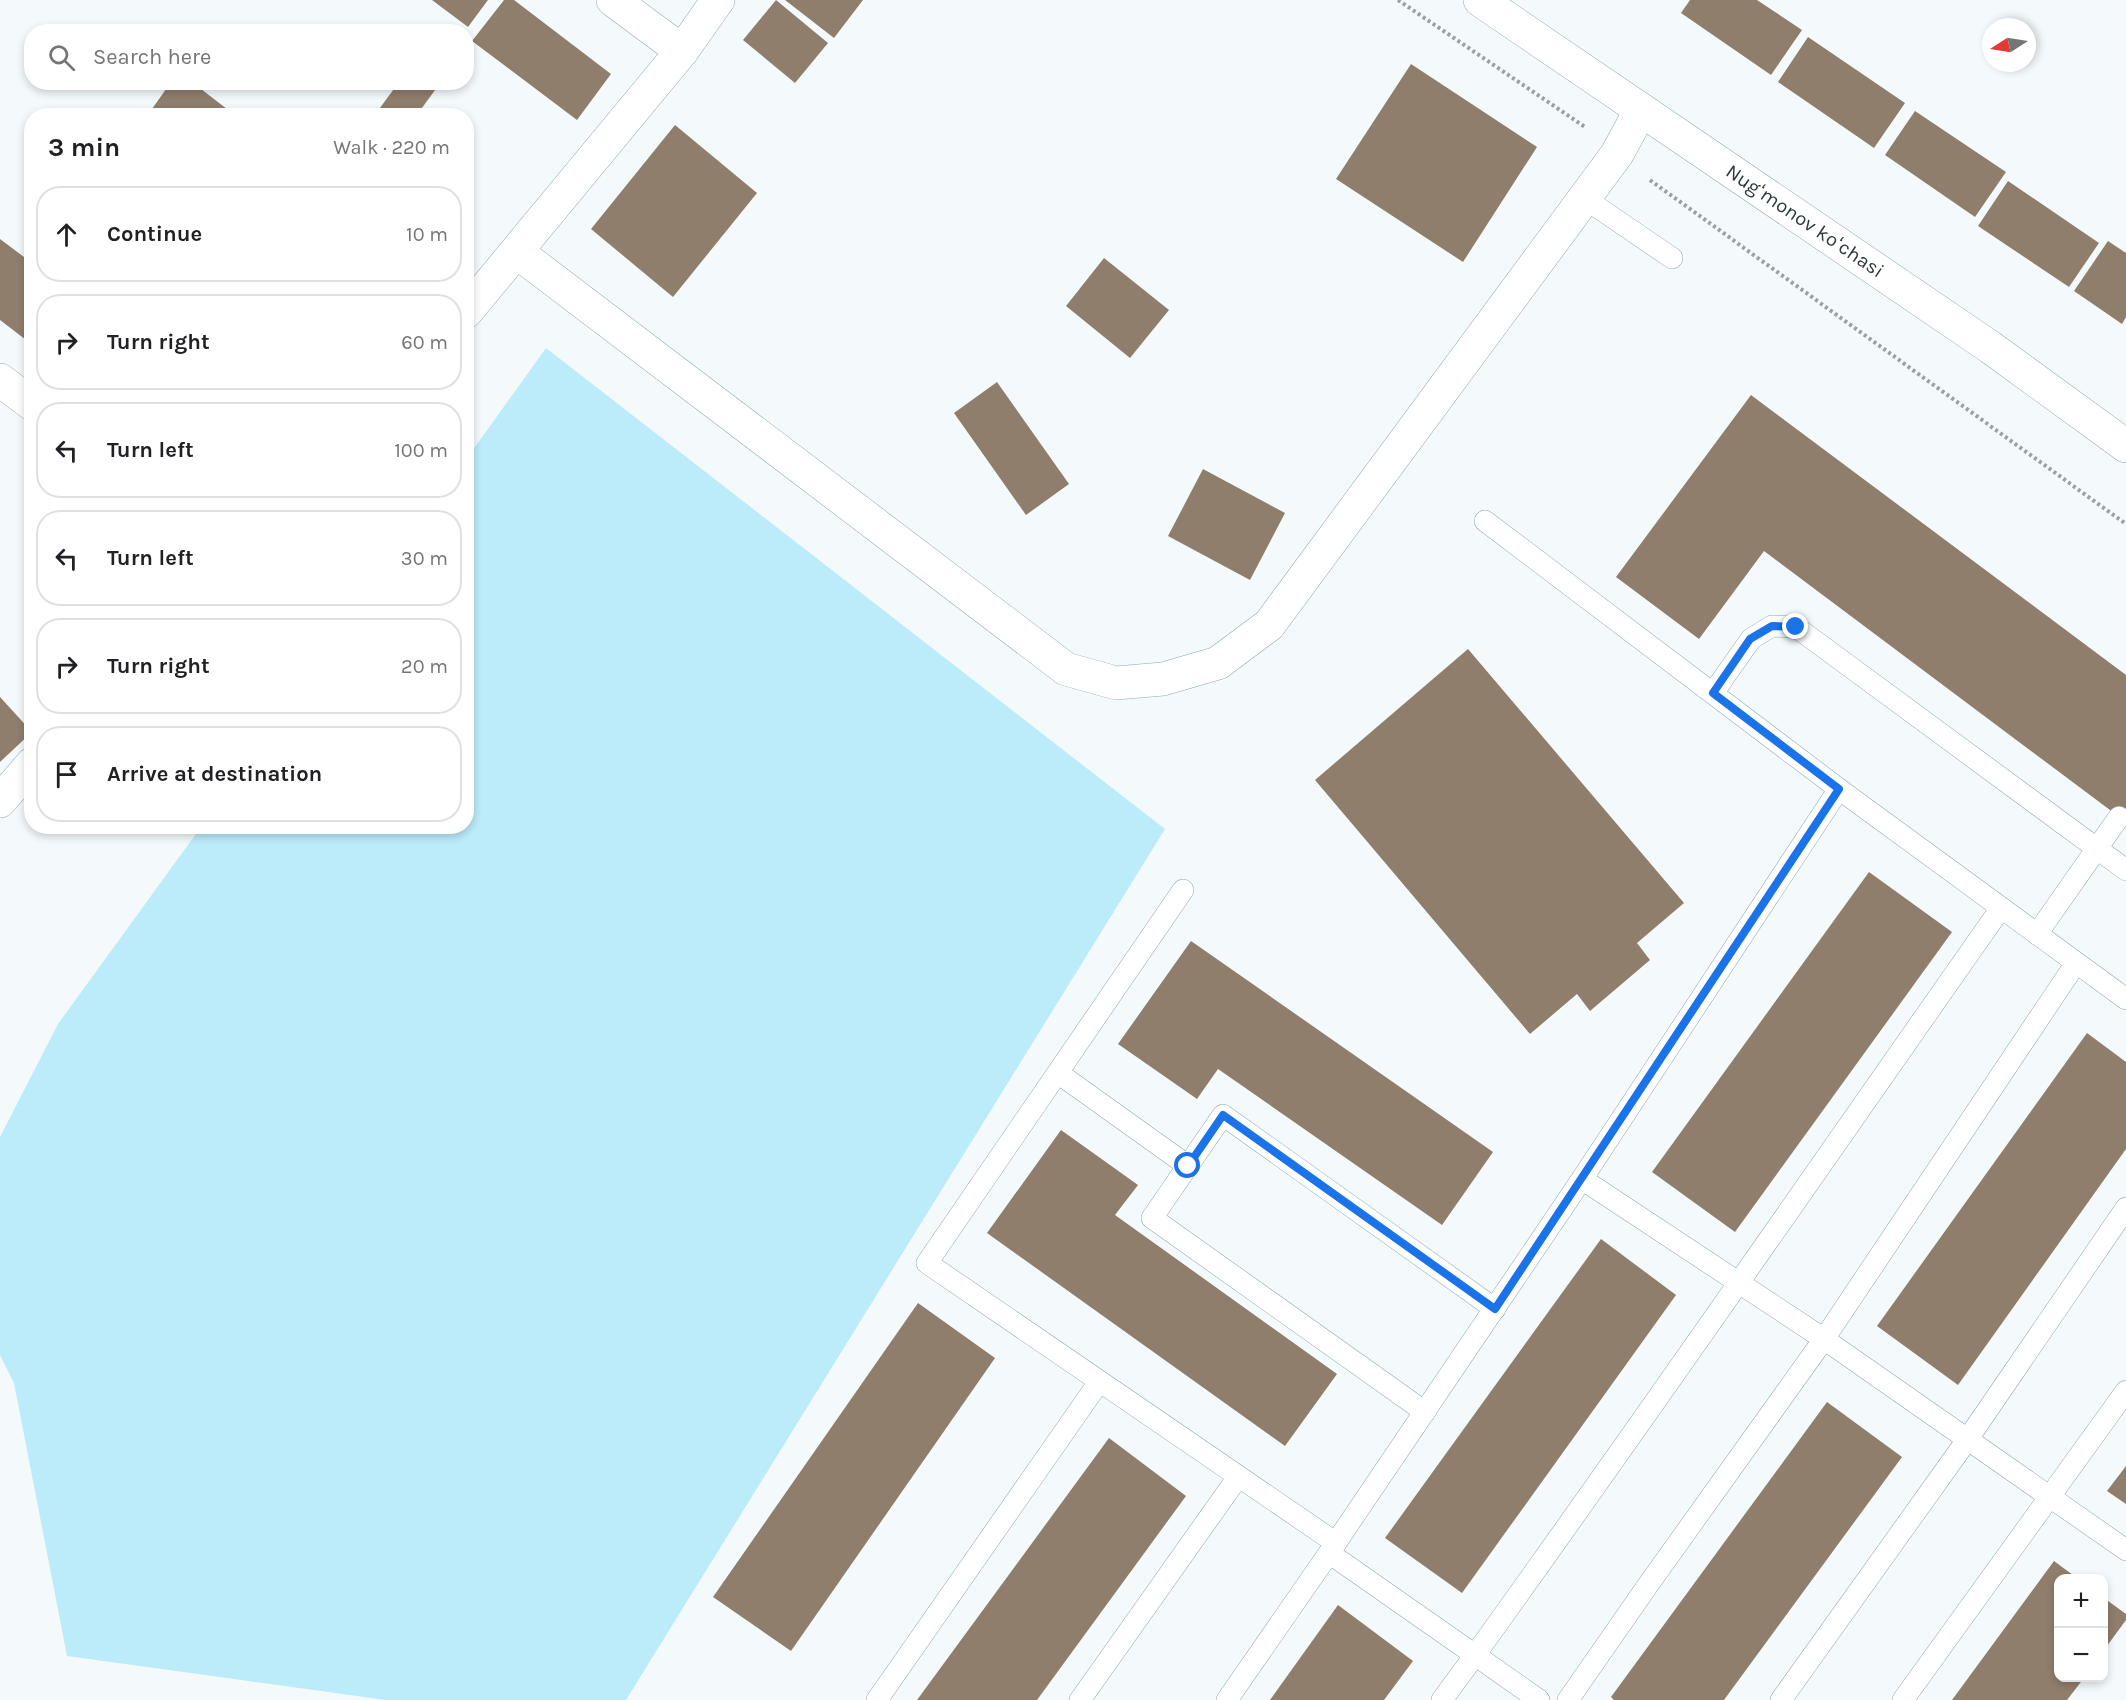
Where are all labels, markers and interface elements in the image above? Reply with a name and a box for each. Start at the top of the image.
north arrow [1982,18,2036,72]
search box [24,24,474,90]
icon: search [45,41,78,74]
text: Search here [93,44,211,70]
text: 3 min [48,132,120,163]
text: Walk · 220 m [333,136,450,159]
street label: Nugʻmonov koʻchasi [1722,160,1888,282]
icon: ahead [50,218,83,251]
text: Continue [107,221,202,247]
text: 10 m [406,223,448,246]
icon: right [50,326,83,359]
text: Turn right [107,329,210,355]
text: 60 m [401,331,448,354]
icon: left [50,434,83,467]
text: Turn left [107,437,194,463]
text: 100 m [394,439,448,462]
icon: left [50,542,83,575]
text: Turn left [107,545,194,571]
text: 30 m [401,547,448,570]
route end [1782,613,1808,639]
icon: right [50,650,83,683]
text: Turn right [107,653,210,679]
text: 20 m [401,655,448,678]
icon: arrive [50,758,83,791]
text: Arrive at destination [107,761,322,787]
route start [1174,1152,1200,1178]
map controls [2054,1574,2108,1682]
button: + [2054,1574,2108,1628]
button: − [2054,1628,2108,1682]

